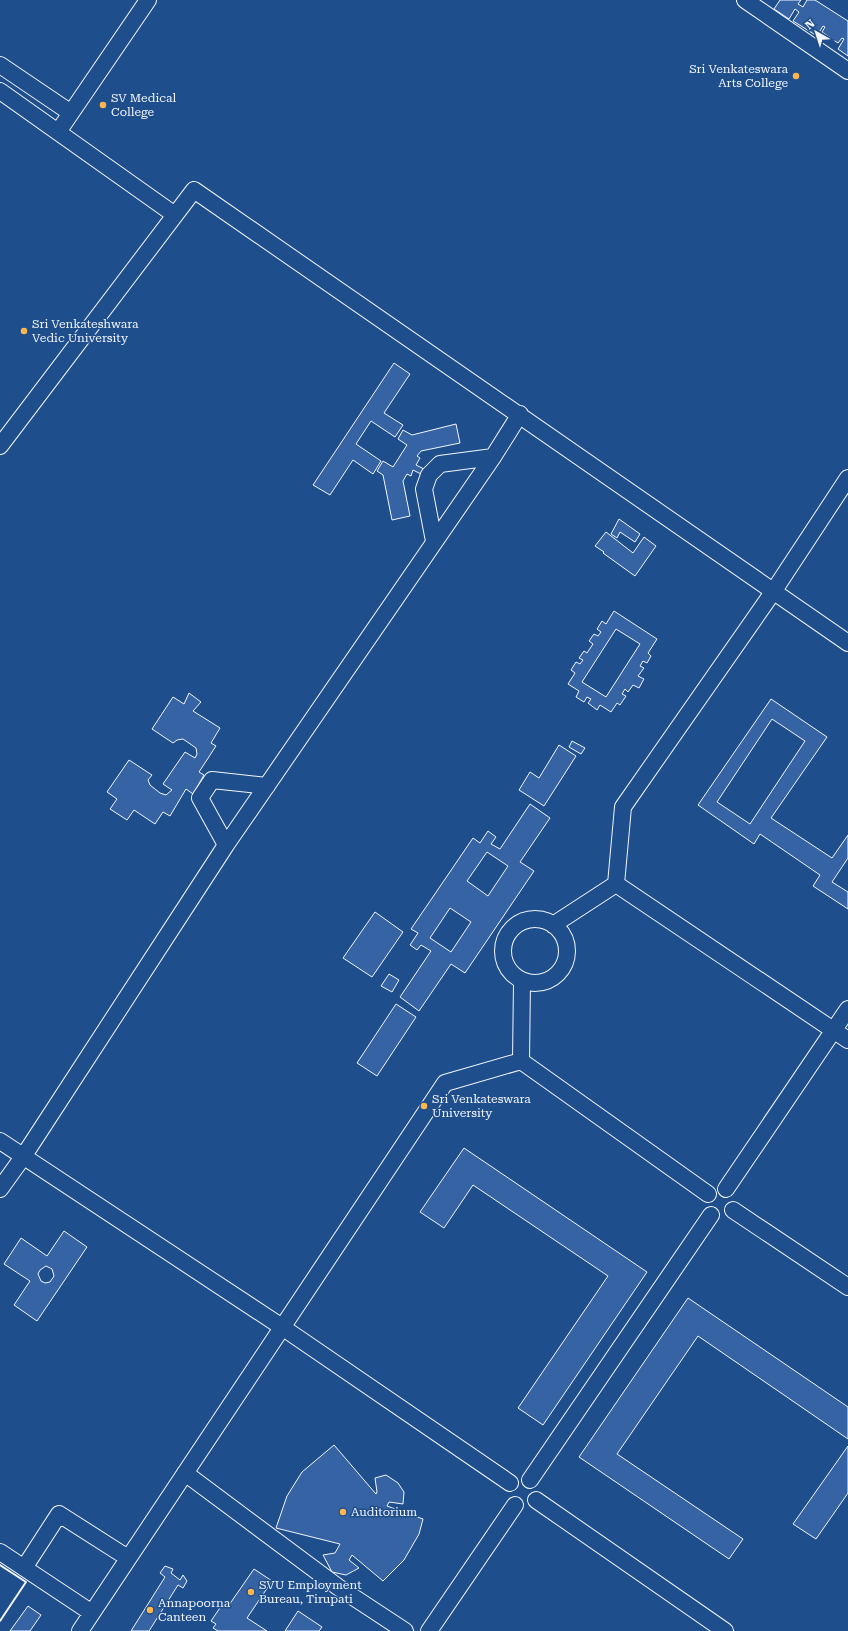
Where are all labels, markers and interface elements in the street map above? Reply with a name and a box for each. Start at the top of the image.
north arrow [796,12,836,52]
text: N [803,17,818,32]
place label: Sri Venkateswara Arts College [689,62,788,90]
marker: Sri Venkateswara Arts College [791,71,801,81]
place label: SV Medical College [111,91,176,119]
marker: SV Medical College [98,100,108,110]
place label: Sri Venkateshwara Vedic University [32,317,139,345]
marker: Sri Venkateshwara Vedic University [19,326,29,336]
place label: Sri Venkateswara University [432,1092,531,1120]
marker: Sri Venkateswara University [419,1101,429,1111]
place label: Auditorium [351,1505,417,1519]
marker: Auditorium [338,1507,348,1517]
place label: SVU Employment Bureau, Tirupati [259,1578,362,1606]
marker: SVU Employment Bureau, Tirupati [246,1587,256,1597]
place label: Annapoorna Canteen [158,1596,231,1624]
marker: Annapoorna Canteen [145,1605,155,1615]

